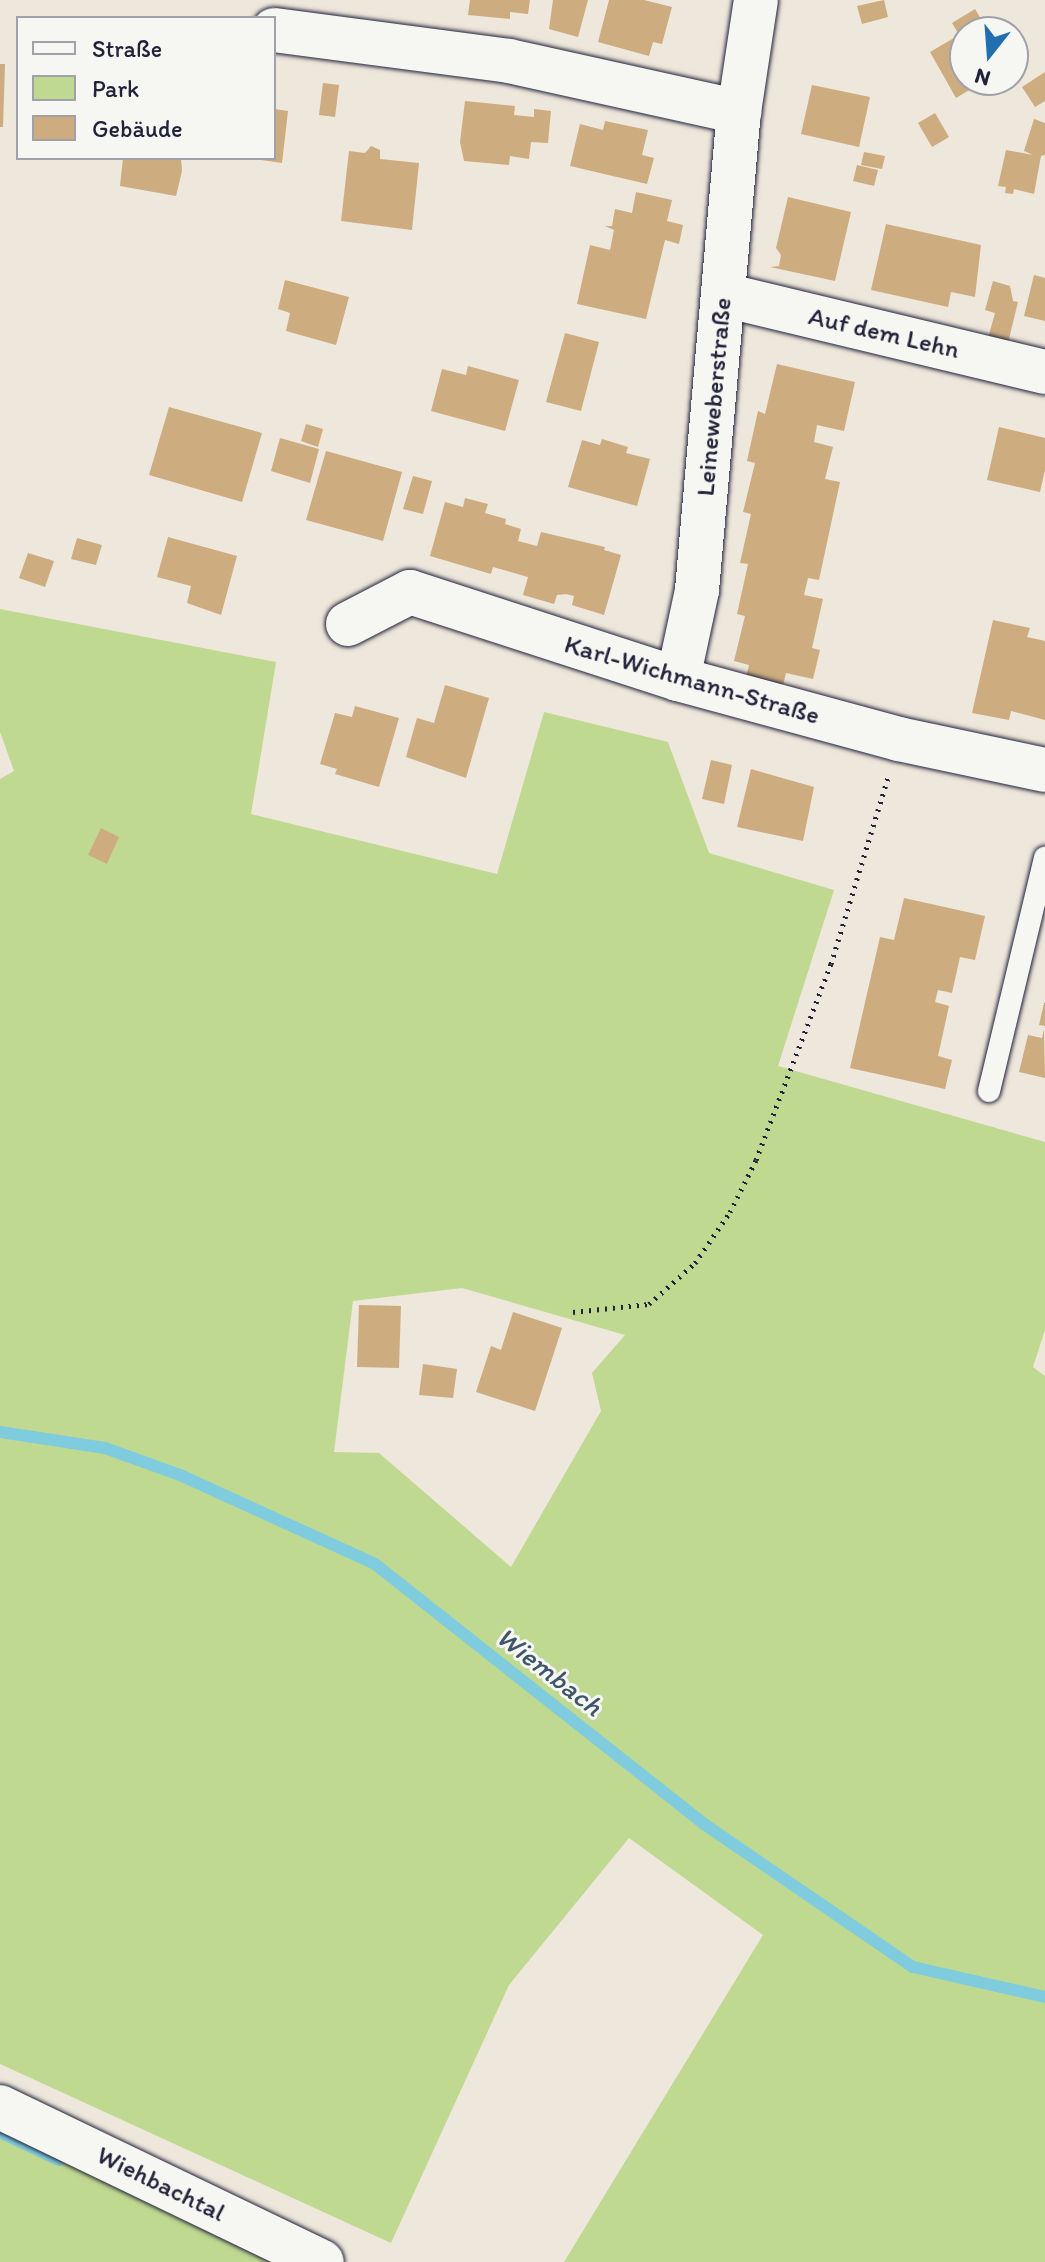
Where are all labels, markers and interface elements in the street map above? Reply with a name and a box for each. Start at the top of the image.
legend [16,16,276,160]
north arrow [949,16,1029,96]
text: Straße [92,34,162,63]
text: N [971,62,993,93]
text: Park [92,74,139,103]
text: Gebäude [92,114,183,143]
street label: Leineweberstraße [690,296,738,498]
street label: Auf dem Lehn [806,301,962,365]
street label: Karl-Wichmann-Straße [561,629,823,731]
water label: Wiembach [490,1619,610,1723]
street label: Wiehbachtal [92,2140,230,2228]

